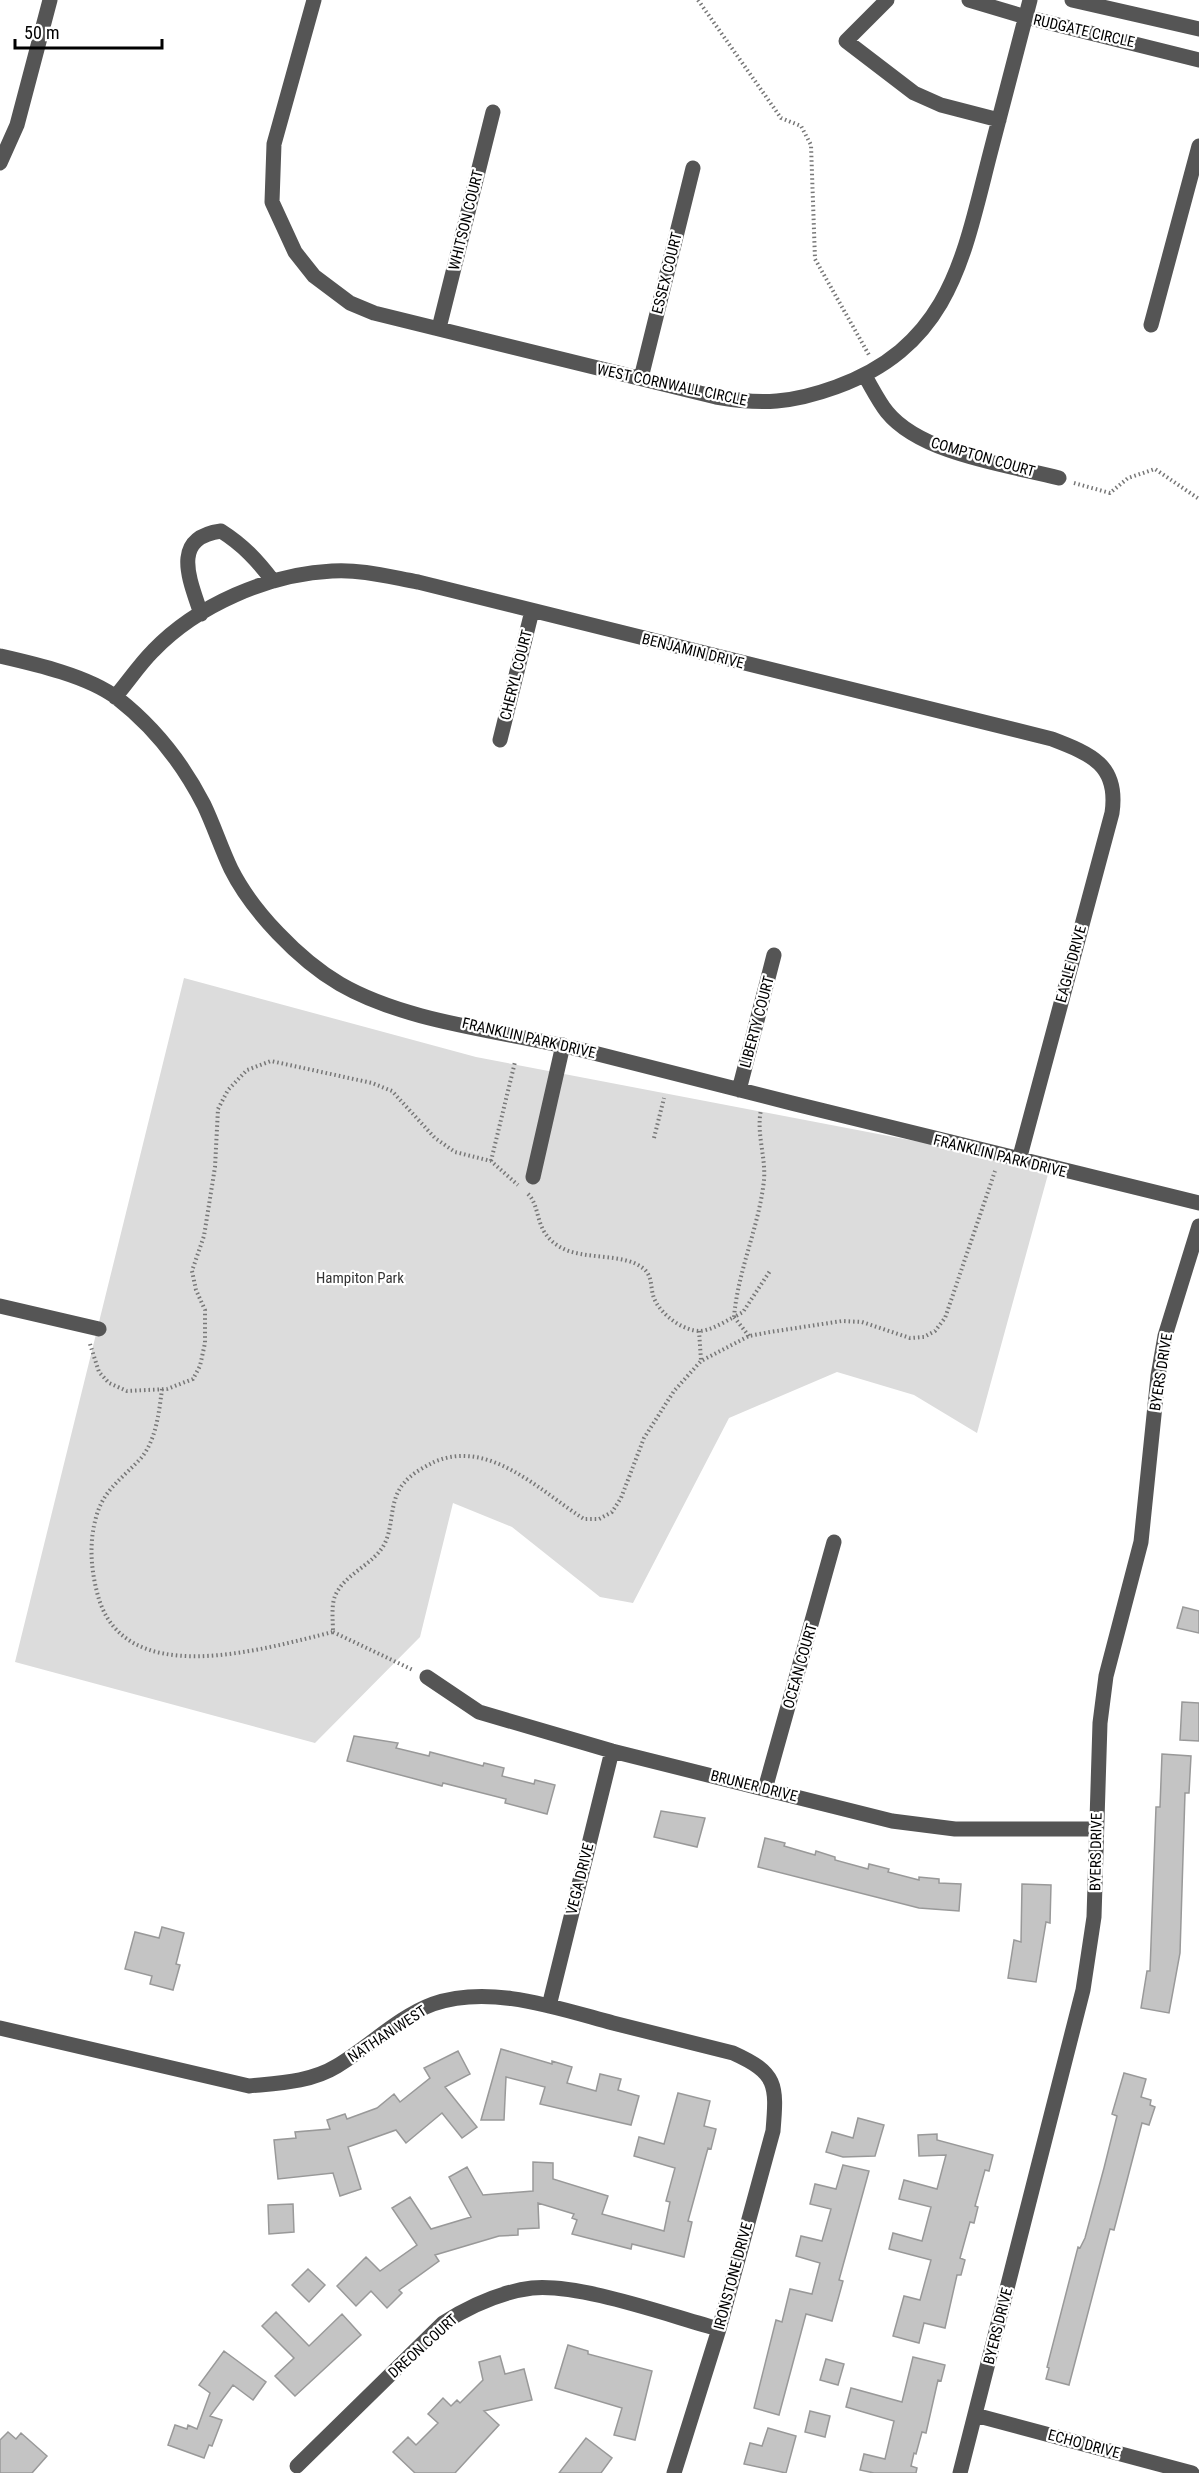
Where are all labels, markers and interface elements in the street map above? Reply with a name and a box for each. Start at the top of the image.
street label: RUDGATE CIRCLE [1032,11,1136,51]
scale bar [15,12,162,50]
text: 50 m [24,22,59,43]
street label: WHITSON COURT [445,168,487,272]
street label: ESSEX COURT [648,230,686,316]
street label: WEST CORNWALL CIRCLE [595,360,749,410]
street label: COMPTON COURT [929,434,1037,481]
street label: CHERYL COURT [496,628,536,722]
street label: BENJAMIN DRIVE [640,630,746,672]
street label: EAGLE DRIVE [1052,923,1090,1005]
street label: LIBERTY COURT [736,974,778,1070]
street label: FRANKLIN PARK DRIVE [460,1014,598,1062]
street label: FRANKLIN PARK DRIVE [932,1131,1068,1181]
park label: Hampiton Park [316,1269,404,1287]
street label: BYERS DRIVE [1146,1332,1176,1412]
street label: OCEAN COURT [779,1621,821,1711]
street label: BRUNER DRIVE [709,1767,799,1805]
street label: BYERS DRIVE [1086,1813,1106,1891]
street label: VEGA DRIVE [562,1841,598,1917]
street label: NATHAN WEST [344,2002,430,2066]
street label: IRONSTONE DRIVE [710,2220,756,2332]
street label: BYERS DRIVE [980,2286,1016,2366]
street label: DREON COURT [385,2310,461,2382]
street label: ECHO DRIVE [1046,2426,1122,2462]

